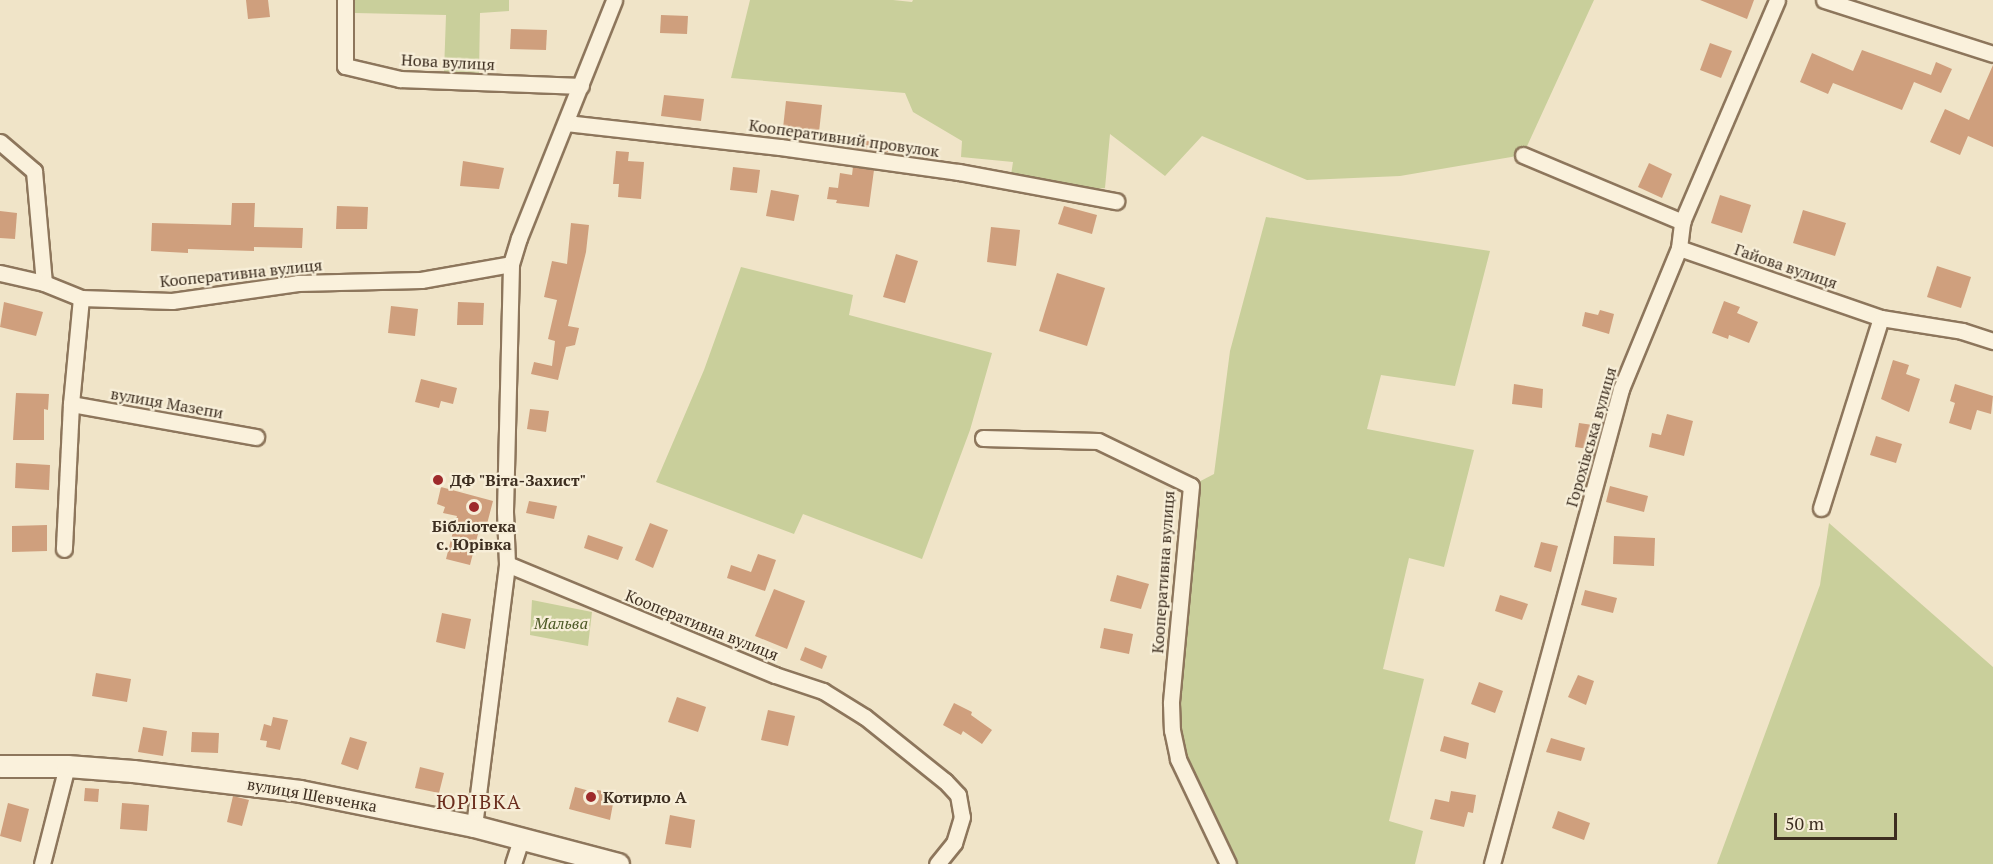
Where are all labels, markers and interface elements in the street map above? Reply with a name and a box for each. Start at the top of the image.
street label: Нова вулиця [401,50,495,74]
street label: Кооперативний провулок [748,115,940,161]
street label: Гайова вулиця [1732,239,1840,293]
street label: Кооперативна вулиця [159,255,323,291]
street label: Горохівська вулиця [1562,365,1620,509]
street label: вулиця Мазепи [109,384,225,422]
place label: ДФ "Віта-Захист" [450,470,587,490]
marker: ДФ "Віта-Захист" [431,473,445,487]
street label: Кооперативна вулиця [1148,490,1178,654]
marker: Бібліотека с. Юрівка [467,500,481,514]
place label: Бібліотека с. Юрівка [432,516,516,554]
street label: Кооперативна вулиця [623,586,781,664]
park label: Мальва [534,613,588,633]
street label: вулиця Шевченка [245,774,379,816]
place label: Котирло А [603,787,687,807]
district label: ЮРІВКА [436,789,522,813]
marker: Котирло А [584,790,598,804]
scale bar [1777,801,1900,839]
text: 50 m [1785,811,1824,835]

